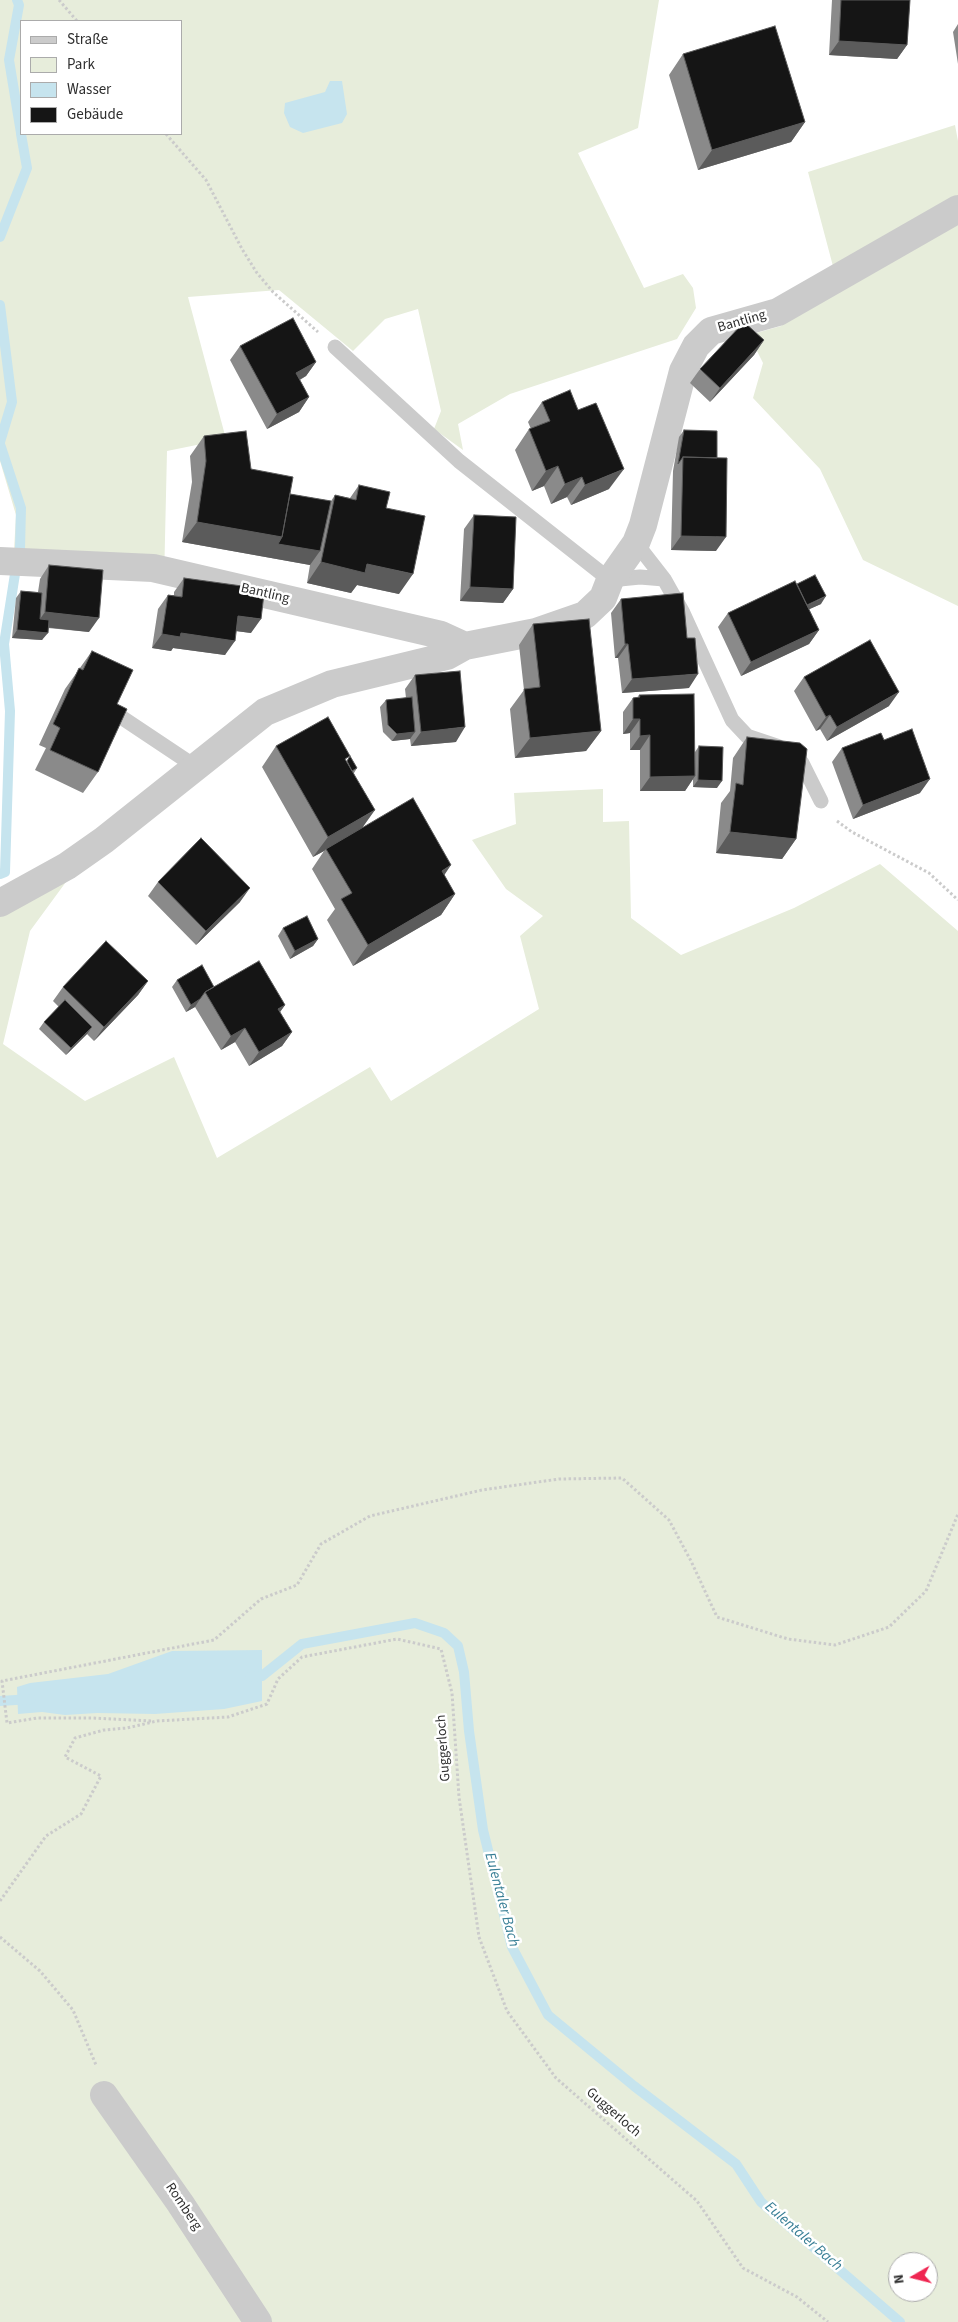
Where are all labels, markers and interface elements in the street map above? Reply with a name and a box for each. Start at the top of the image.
legend [20,20,182,135]
text: Straße [67,29,108,50]
text: Park [67,54,95,75]
text: Wasser [67,79,111,100]
text: Gebäude [67,104,123,125]
street label: Bantling [716,307,768,337]
street label: Bantling [239,580,291,608]
street label: Guggerloch [433,1714,455,1782]
water label: Eulentaler Bach [480,1851,522,1949]
street label: Guggerloch [582,2085,644,2141]
street label: Romberg [161,2180,205,2234]
water label: Eulentaler Bach [761,2198,845,2276]
north arrow [888,2252,938,2302]
text: N [889,2273,910,2285]

